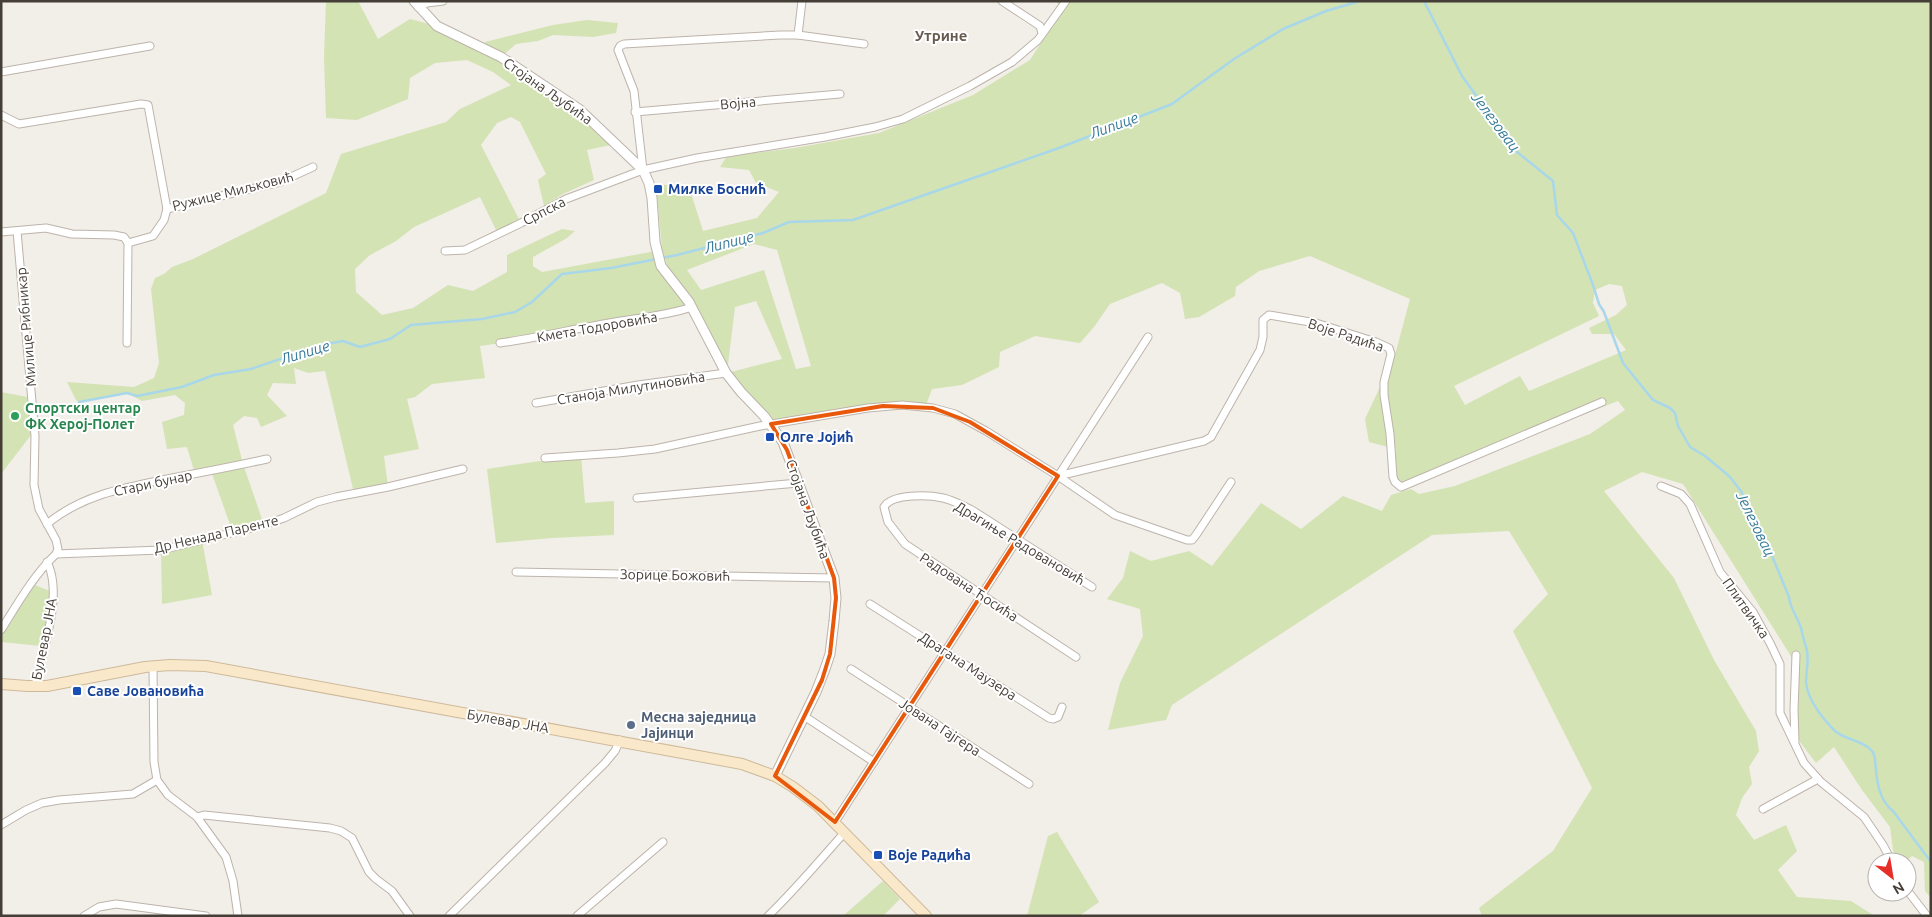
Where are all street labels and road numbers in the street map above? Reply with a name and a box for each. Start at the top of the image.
street label: Стојана Љубића [501,54,595,128]
street label: Војна [719,93,757,113]
street label: Ружице Миљковић [171,168,295,214]
street label: Српска [520,193,568,229]
street label: Милице Рибникар [13,267,39,387]
street label: Кмета Тодоровића [535,308,659,346]
street label: Воје Радића [1306,315,1386,355]
street label: Станоја Милутиновића [556,368,706,408]
street label: Стојана Љубића [783,457,833,561]
street label: Стари бунар [112,467,194,499]
street label: Драгиње Радовановић [952,498,1088,588]
street label: Др Ненада Паренте [152,512,280,556]
street label: Радована Ћосића [917,549,1021,625]
street label: Зорице Божовић [620,566,730,584]
street label: Плитвичка [1719,575,1773,641]
street label: Булевар ЈНА [28,597,60,681]
street label: Драгана Маузера [916,629,1020,703]
street label: Јована Гајгера [896,695,984,759]
street label: Булевар ЈНА [466,706,550,736]

